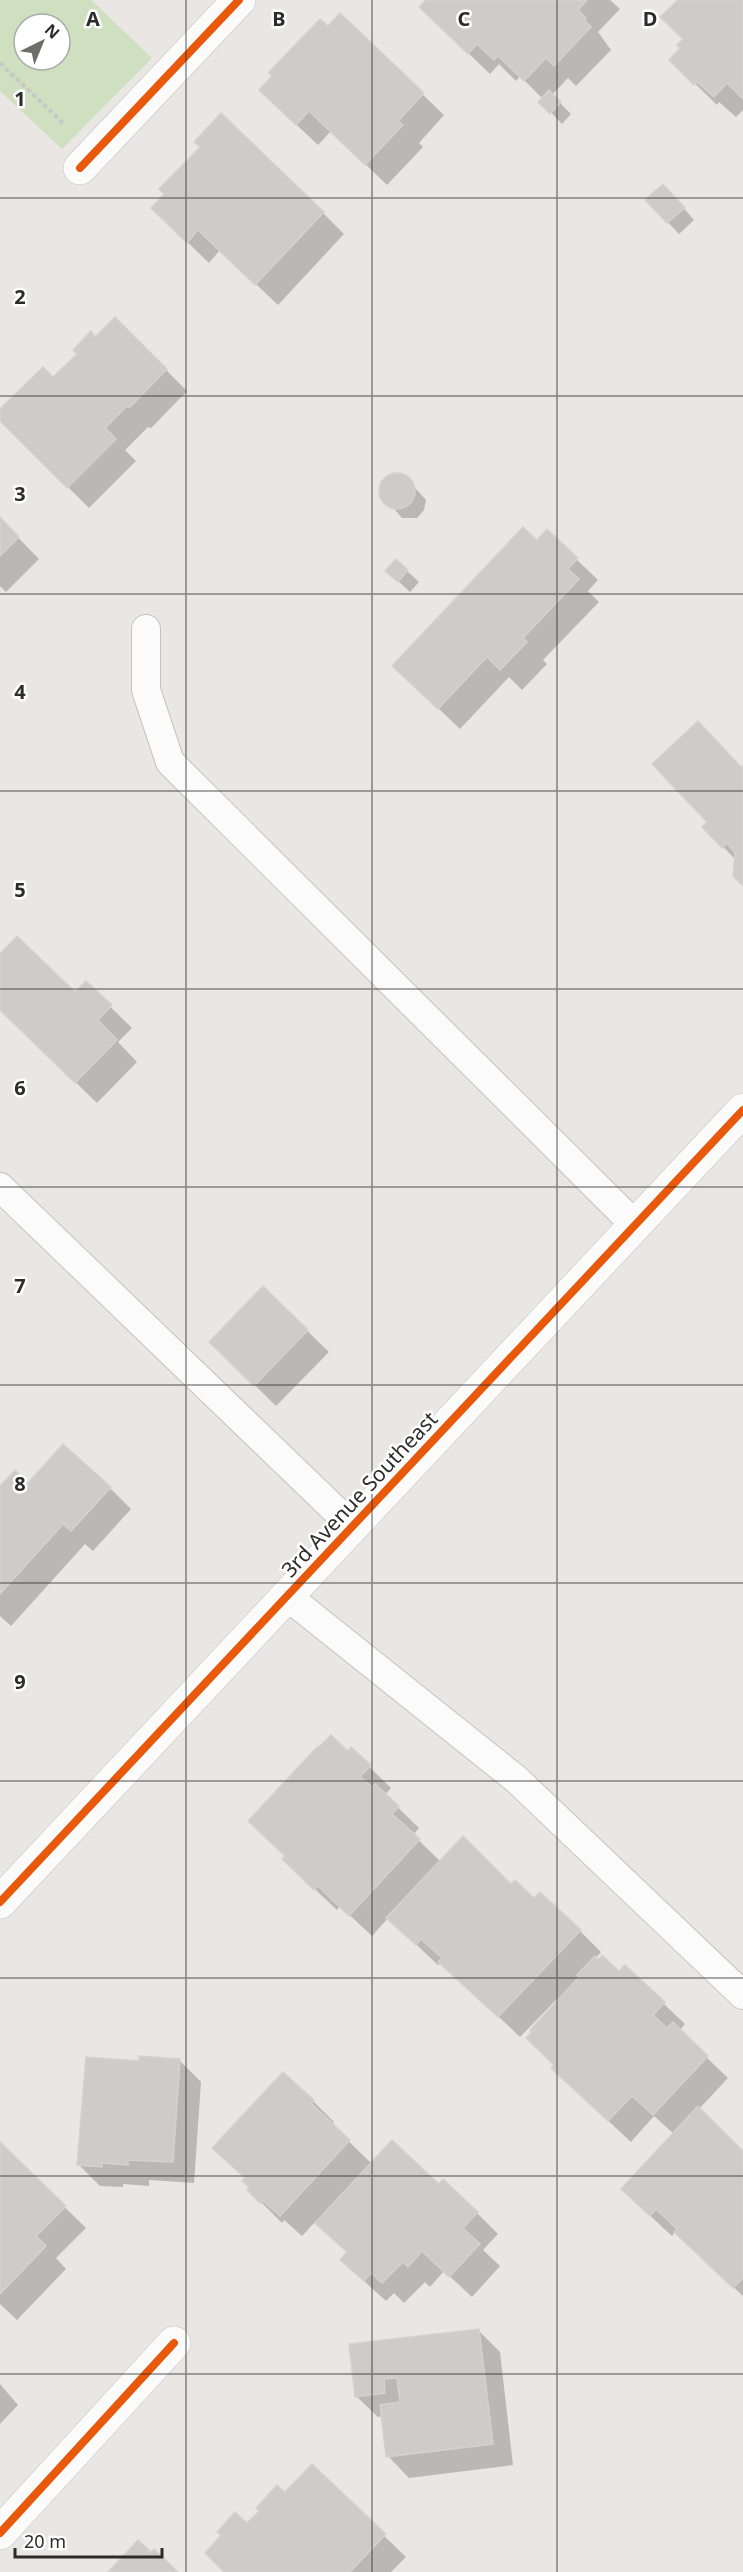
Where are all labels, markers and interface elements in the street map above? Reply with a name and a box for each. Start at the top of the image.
text: A [86,5,100,32]
text: B [272,5,286,32]
text: C [458,5,471,32]
text: D [643,5,657,32]
north arrow [12,12,72,72]
text: N [40,19,64,44]
text: 1 [14,85,26,112]
text: 2 [14,283,26,310]
text: 3 [14,480,26,507]
text: 4 [14,678,26,705]
text: 5 [14,876,26,903]
text: 6 [14,1074,26,1101]
text: 7 [14,1272,26,1299]
street label: 3rd Avenue Southeast [275,1405,443,1583]
text: 8 [14,1470,26,1497]
text: 9 [14,1668,26,1695]
scale bar [15,2521,162,2559]
text: 20 m [24,2529,66,2553]

